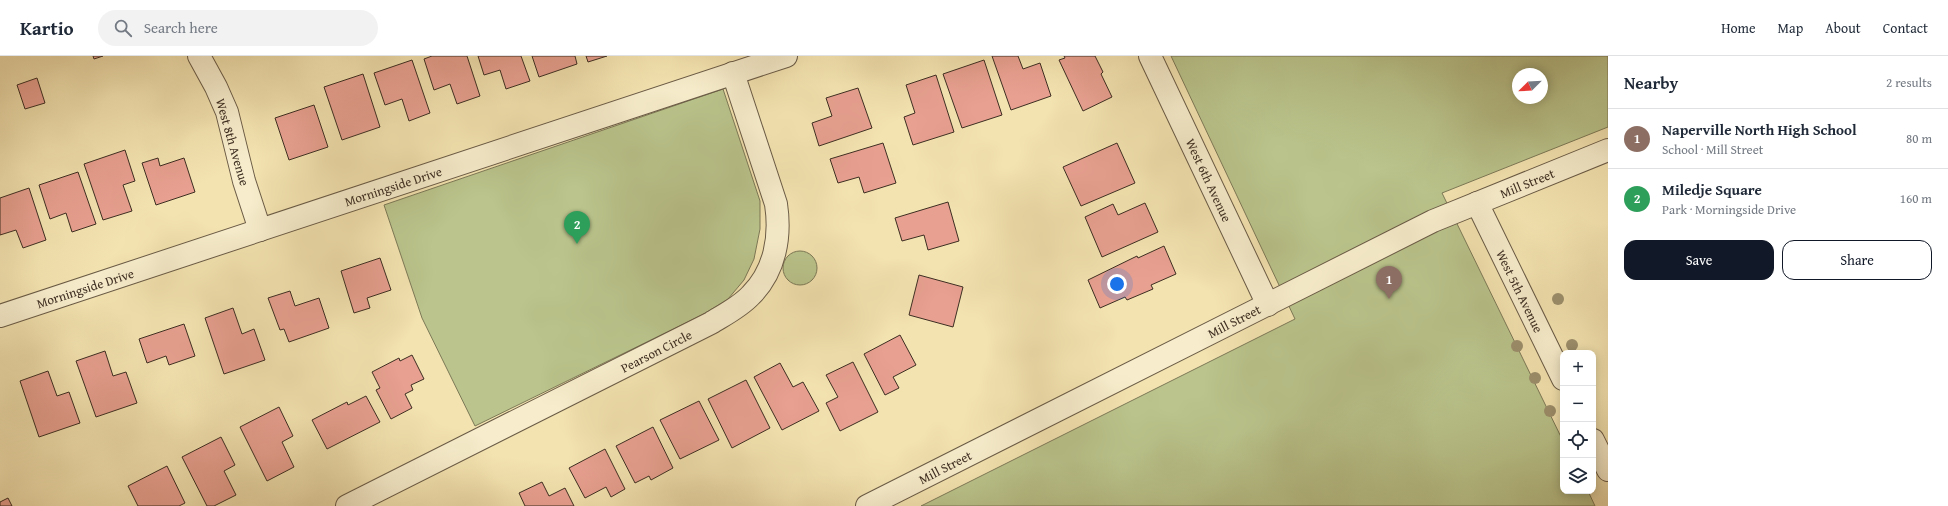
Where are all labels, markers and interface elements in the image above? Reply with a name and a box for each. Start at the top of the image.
search box [98,10,378,46]
text: Kartio [20,14,74,42]
icon: search [112,17,134,39]
text: Search here [144,17,218,38]
text: Home [1721,18,1756,38]
text: Map [1778,18,1803,38]
text: About [1825,18,1861,38]
text: Contact [1883,18,1928,38]
north arrow [1512,68,1548,104]
text: Nearby [1624,70,1678,95]
text: 2 results [1886,73,1932,92]
street label: West 8th Avenue [211,96,254,188]
text: Naperville North High School [1662,119,1857,140]
text: 1 [1634,129,1640,148]
text: 80 m [1906,129,1932,148]
street label: West 6th Avenue [1181,135,1236,225]
text: School · Mill Street [1662,140,1763,159]
street label: Morningside Drive [342,162,444,211]
street label: Mill Street [1497,164,1558,203]
text: Miledje Square [1662,179,1762,200]
text: 2 [1634,189,1640,208]
text: 160 m [1900,189,1932,208]
text: Park · Morningside Drive [1662,200,1796,219]
pin: 2 [564,211,590,244]
button: Save [1624,240,1774,280]
button: Share [1782,240,1932,280]
street label: West 5th Avenue [1491,247,1548,336]
street label: Morningside Drive [34,264,136,313]
pin: 1 [1376,266,1402,299]
your location [1107,274,1127,294]
street label: Mill Street [1204,300,1264,343]
street label: Pearson Circle [617,325,695,378]
map controls [1560,350,1596,494]
button: + [1560,350,1596,386]
button: − [1560,386,1596,422]
button: locate [1560,422,1596,458]
street label: Mill Street [915,446,975,489]
button: layers [1560,458,1596,494]

